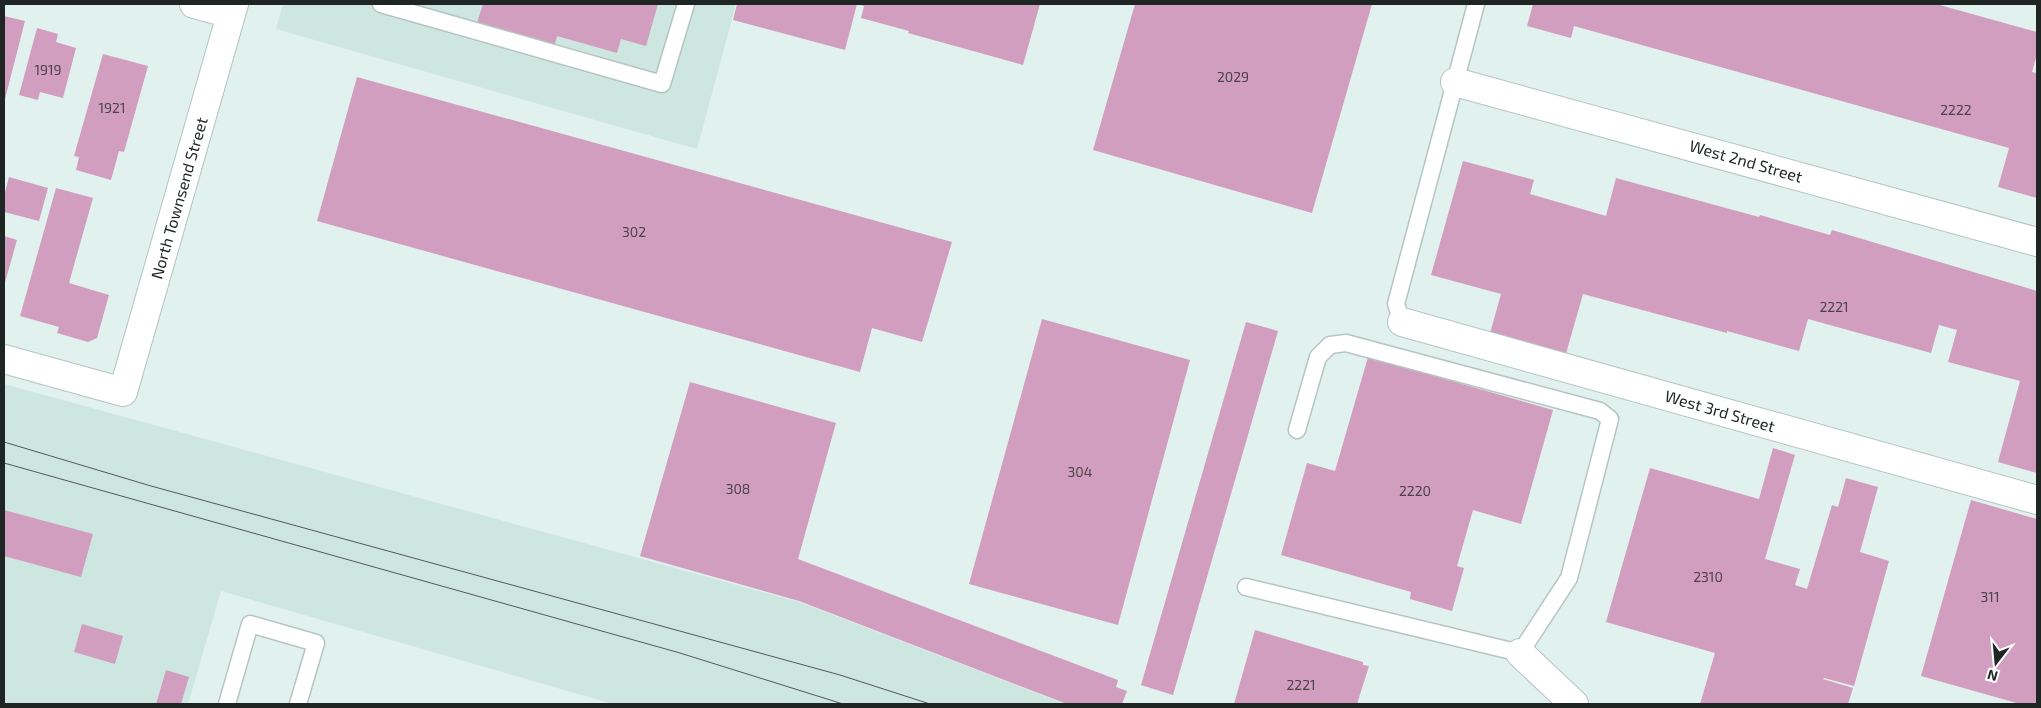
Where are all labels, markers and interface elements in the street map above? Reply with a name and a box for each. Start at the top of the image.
house number: 1919 [34,61,62,78]
house number: 2029 [1217,68,1249,85]
house number: 1921 [98,99,126,116]
house number: 2222 [1940,101,1972,118]
street label: North Townsend Street [146,115,211,281]
street label: West 2nd Street [1687,135,1805,186]
house number: 302 [622,223,646,240]
house number: 2221 [1819,298,1849,315]
street label: West 3rd Street [1663,386,1777,435]
house number: 304 [1068,463,1092,480]
house number: 308 [726,480,750,497]
house number: 2220 [1399,482,1431,499]
house number: 2310 [1693,568,1723,585]
house number: 311 [1981,588,1999,605]
north arrow [1971,638,2021,688]
text: N [1985,666,1999,686]
house number: 2221 [1286,676,1316,693]

